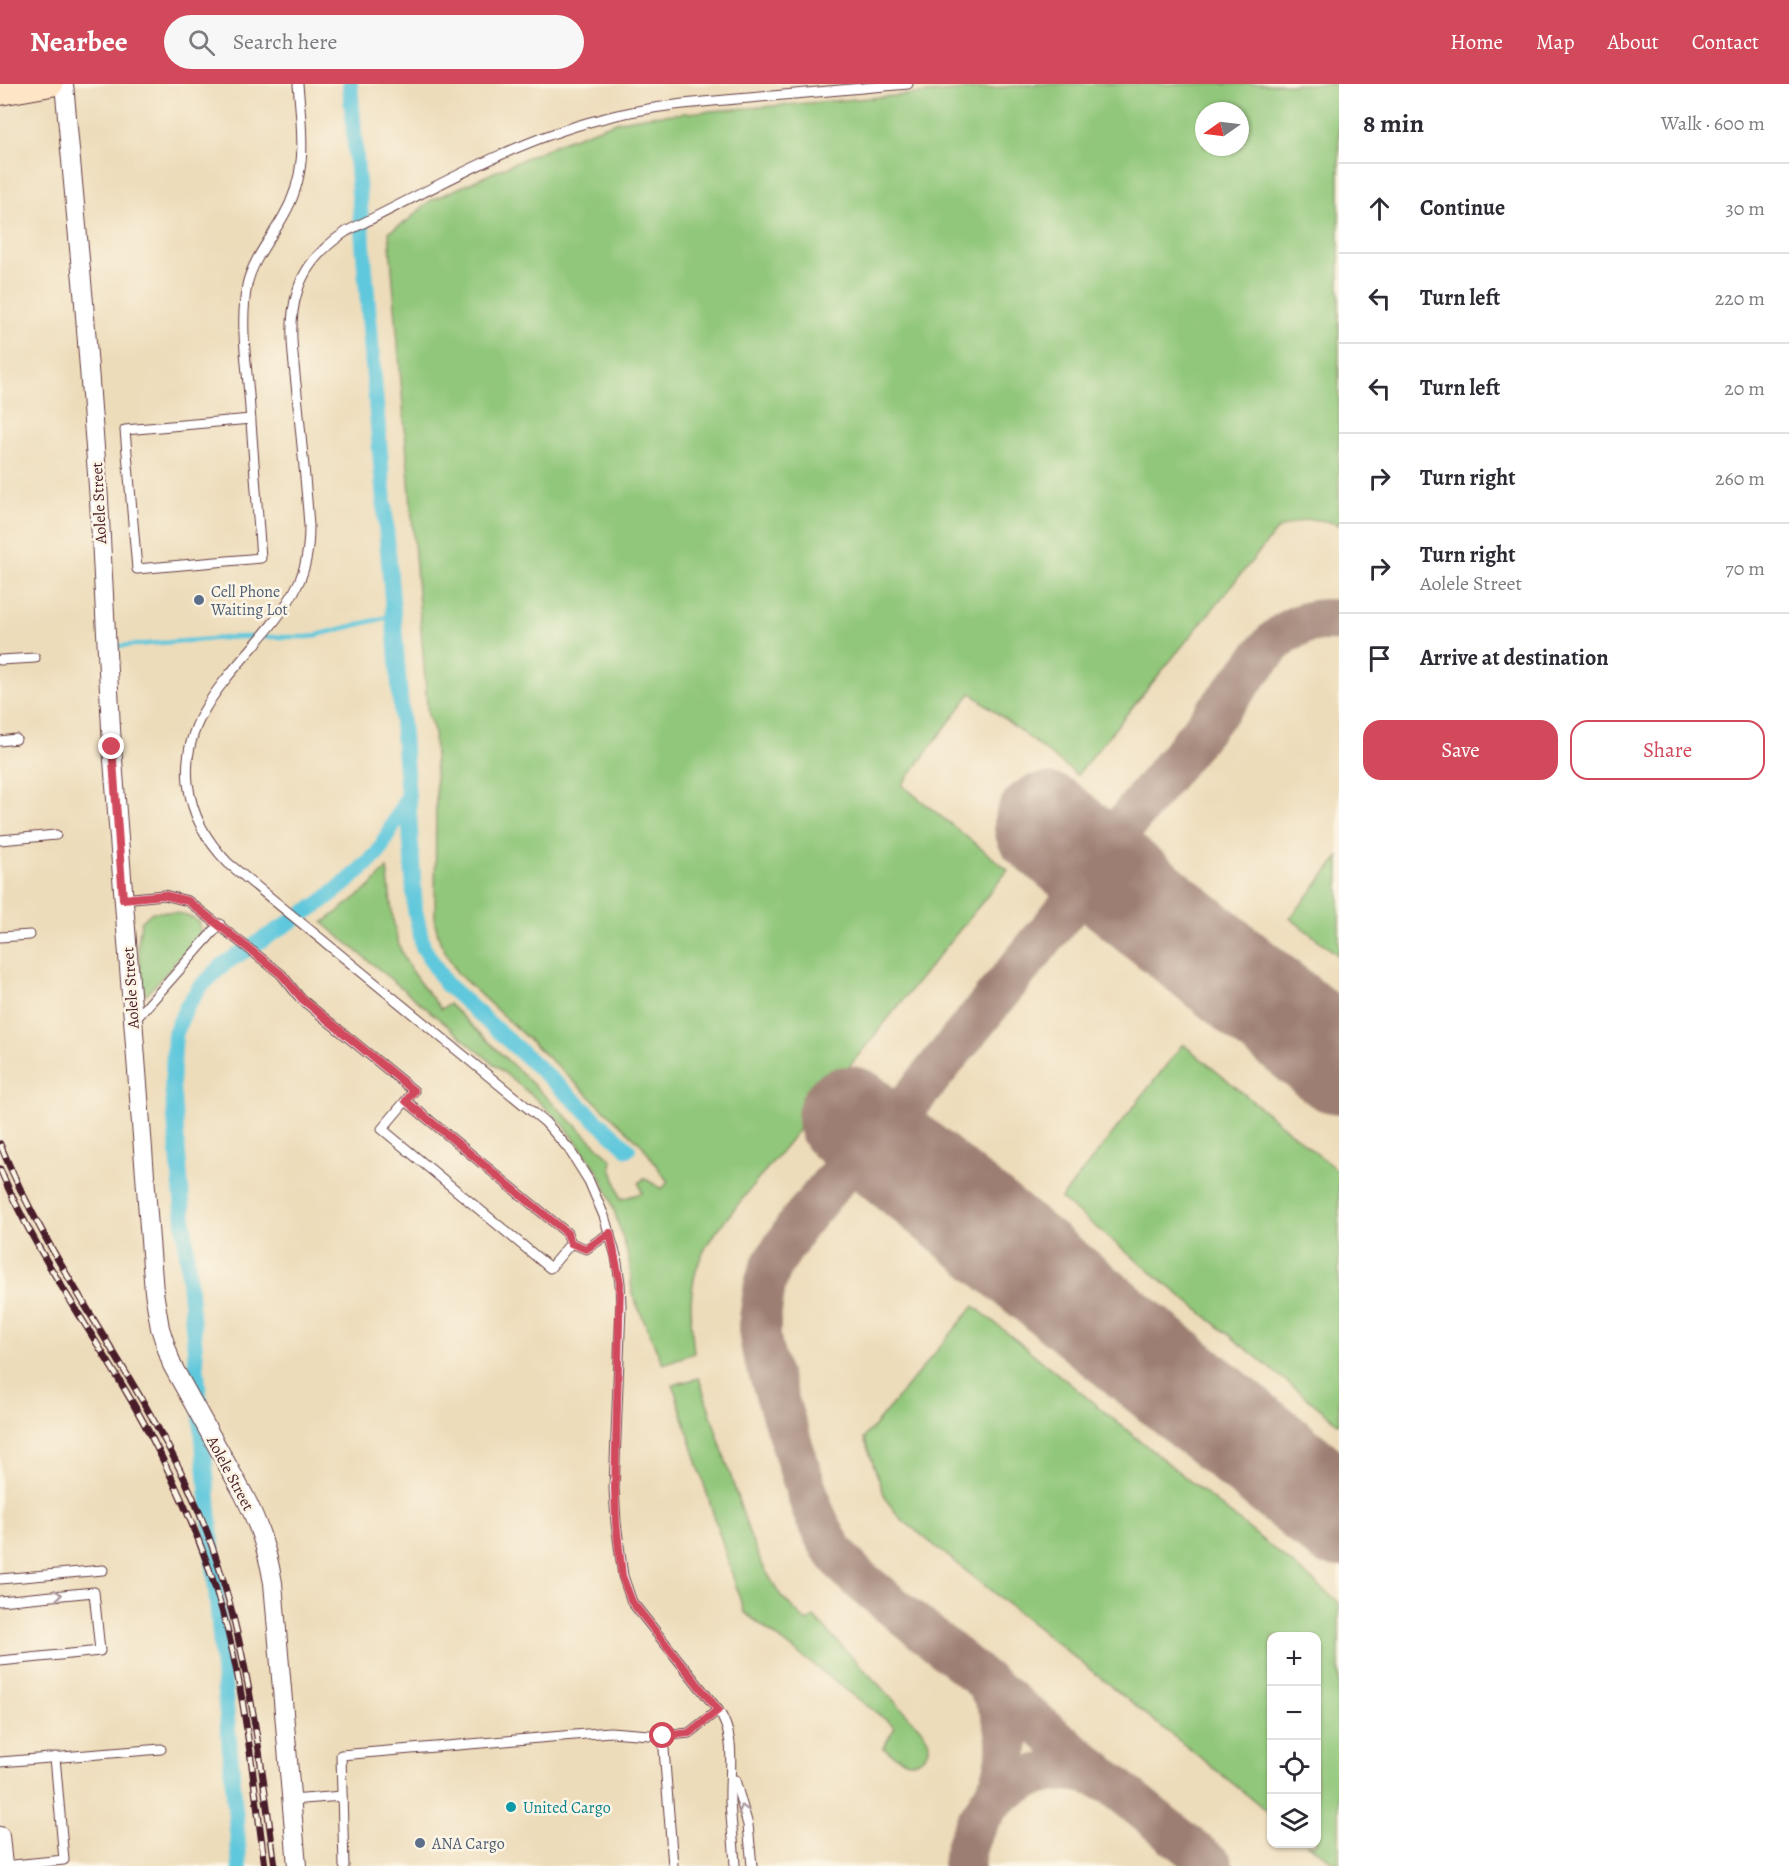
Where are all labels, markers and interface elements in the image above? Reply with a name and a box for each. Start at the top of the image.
search box [164,15,584,69]
text: Nearbee [30,23,128,61]
icon: search [185,26,218,59]
text: Search here [233,27,337,57]
text: Home [1450,28,1503,56]
text: Map [1536,28,1574,56]
text: About [1607,28,1659,56]
text: Contact [1692,28,1759,56]
north arrow [1195,102,1249,156]
text: 8 min [1363,106,1424,141]
text: Walk · 600 m [1661,110,1765,137]
icon: ahead [1363,192,1396,225]
text: Continue [1420,193,1505,223]
text: 30 m [1725,195,1765,222]
icon: left [1363,282,1396,315]
text: Turn left [1420,283,1500,313]
text: 220 m [1715,285,1765,312]
icon: left [1363,372,1396,405]
text: Turn left [1420,373,1500,403]
text: 20 m [1724,375,1765,402]
street label: Aolele Street [86,462,112,545]
icon: right [1363,462,1396,495]
text: Turn right [1420,463,1516,493]
text: 260 m [1715,465,1765,492]
text: Turn right [1420,540,1516,570]
icon: right [1363,552,1396,585]
text: 70 m [1725,555,1765,582]
text: Aolele Street [1420,570,1522,597]
place label: Cell Phone Waiting Lot [210,581,288,621]
marker: Cell Phone Waiting Lot [192,593,206,607]
icon: arrive [1363,642,1396,675]
text: Arrive at destination [1420,643,1609,673]
button: Save [1363,720,1558,780]
button: Share [1570,720,1765,780]
route end [98,733,124,759]
street label: Aolele Street [117,946,145,1030]
street label: Aolele Street [201,1431,259,1515]
one-way arrow [54,1589,63,1602]
map controls [1267,1632,1321,1848]
button: + [1267,1632,1321,1686]
button: − [1267,1686,1321,1740]
route start [649,1722,675,1748]
button: locate [1267,1740,1321,1794]
button: layers [1267,1794,1321,1848]
place label: United Cargo [523,1797,611,1819]
marker: United Cargo [504,1800,518,1814]
one-way arrow [738,1804,750,1815]
place label: ANA Cargo [431,1833,505,1855]
marker: ANA Cargo [413,1836,427,1850]

